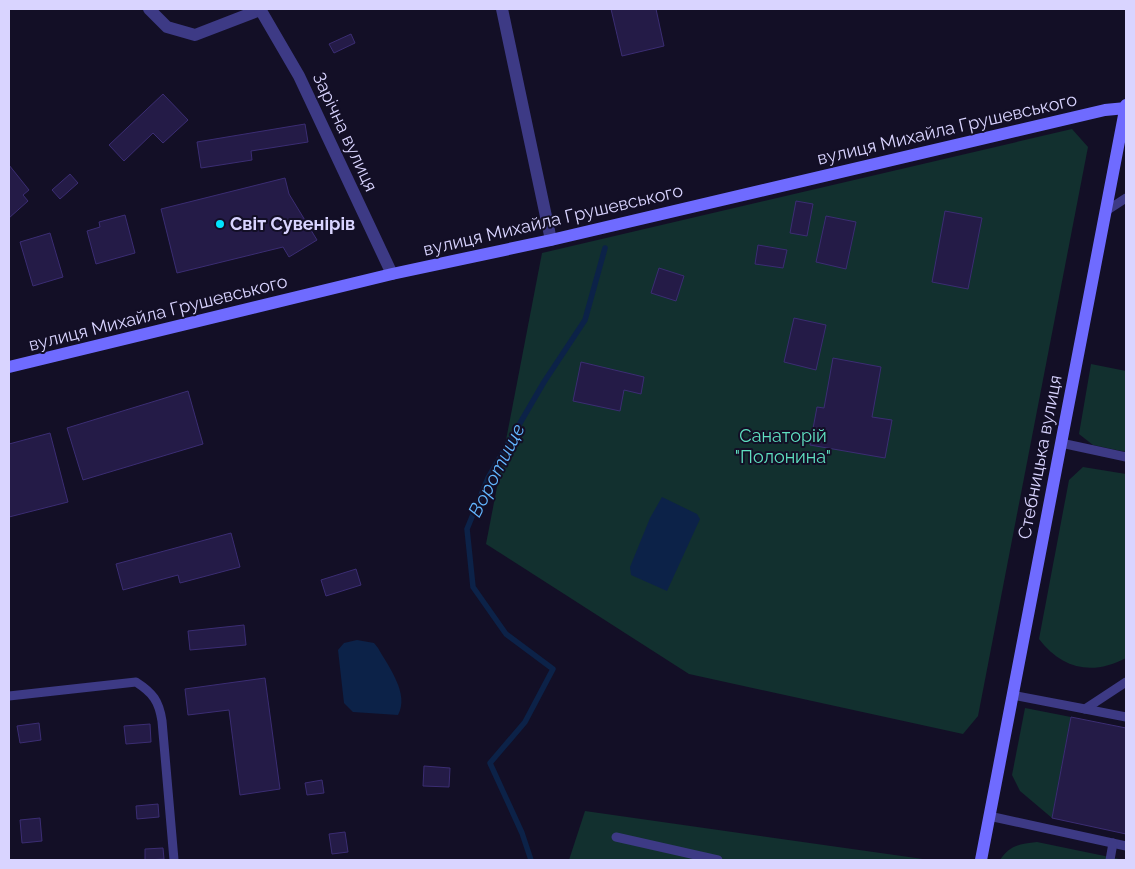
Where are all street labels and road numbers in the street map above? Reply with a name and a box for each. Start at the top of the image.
street label: Зарічна вулиця [309,69,382,195]
street label: вулиця Михайла Грушевського [815,88,1079,169]
street label: вулиця Михайла Грушевського [421,179,685,260]
street label: вулиця Михайла Грушевського [26,270,290,355]
street label: Стебницька вулиця [1013,373,1066,541]

